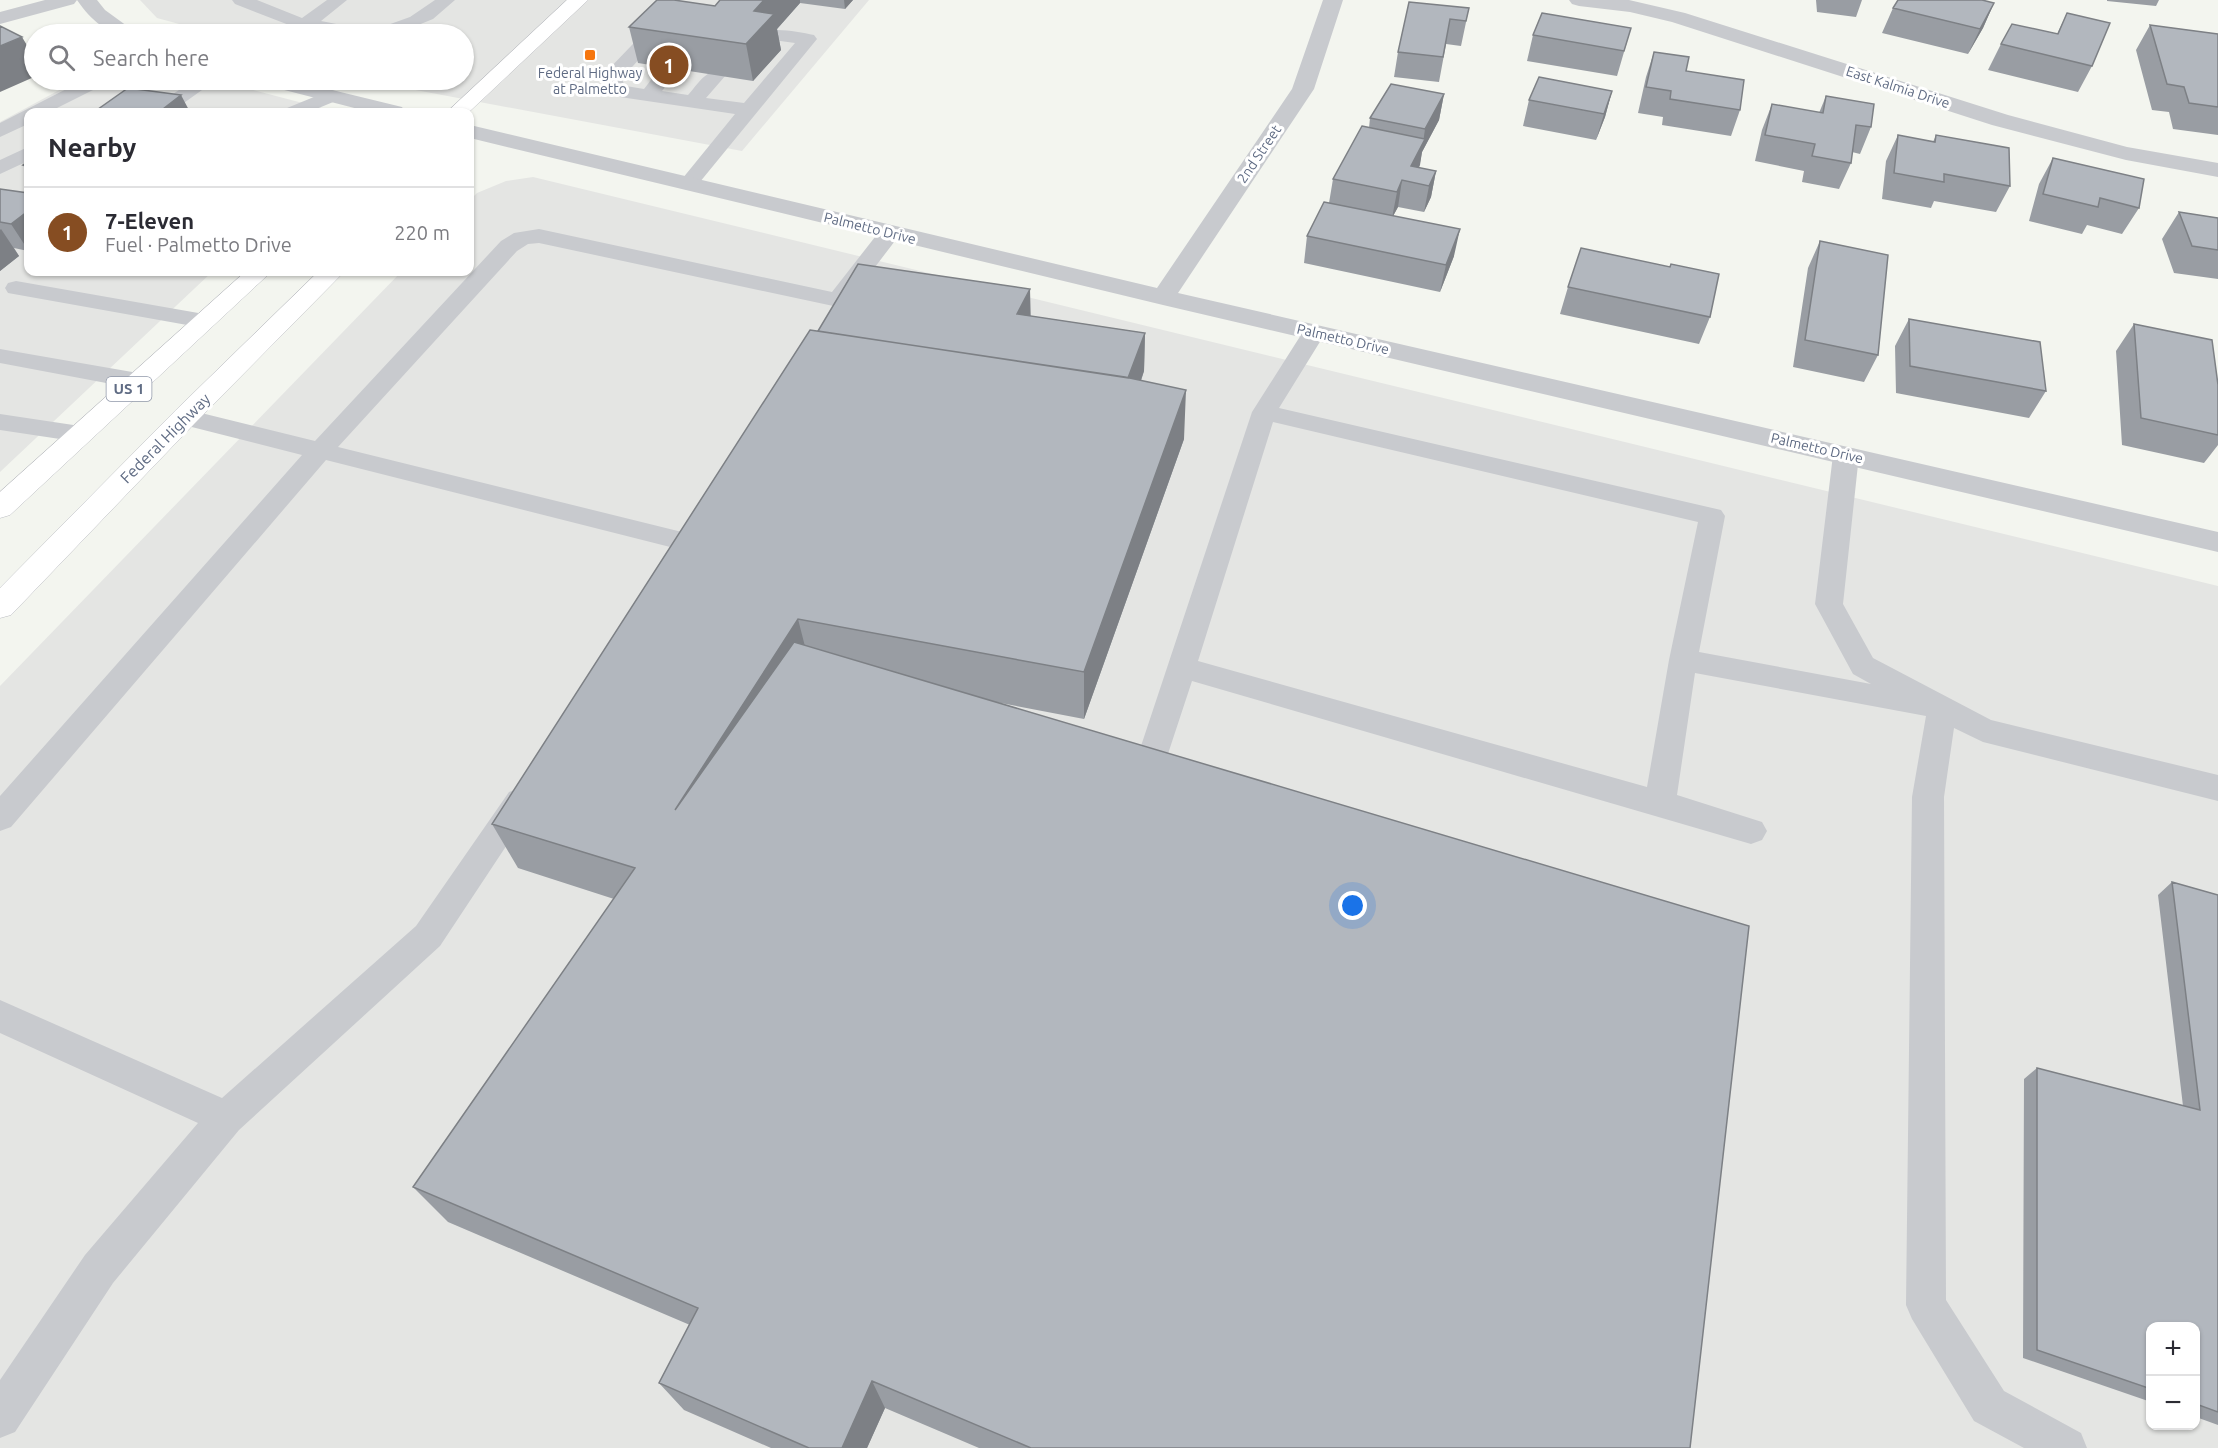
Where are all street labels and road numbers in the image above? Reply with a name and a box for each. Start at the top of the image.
street label: East Kalmia Drive [1844,63,1952,111]
street label: 2nd Street [1234,122,1284,186]
street label: Palmetto Drive [822,209,918,247]
street label: Palmetto Drive [1295,321,1391,357]
road number: US 1 [106,377,152,401]
street label: Federal Highway [116,389,214,487]
street label: Palmetto Drive [1769,430,1865,466]

